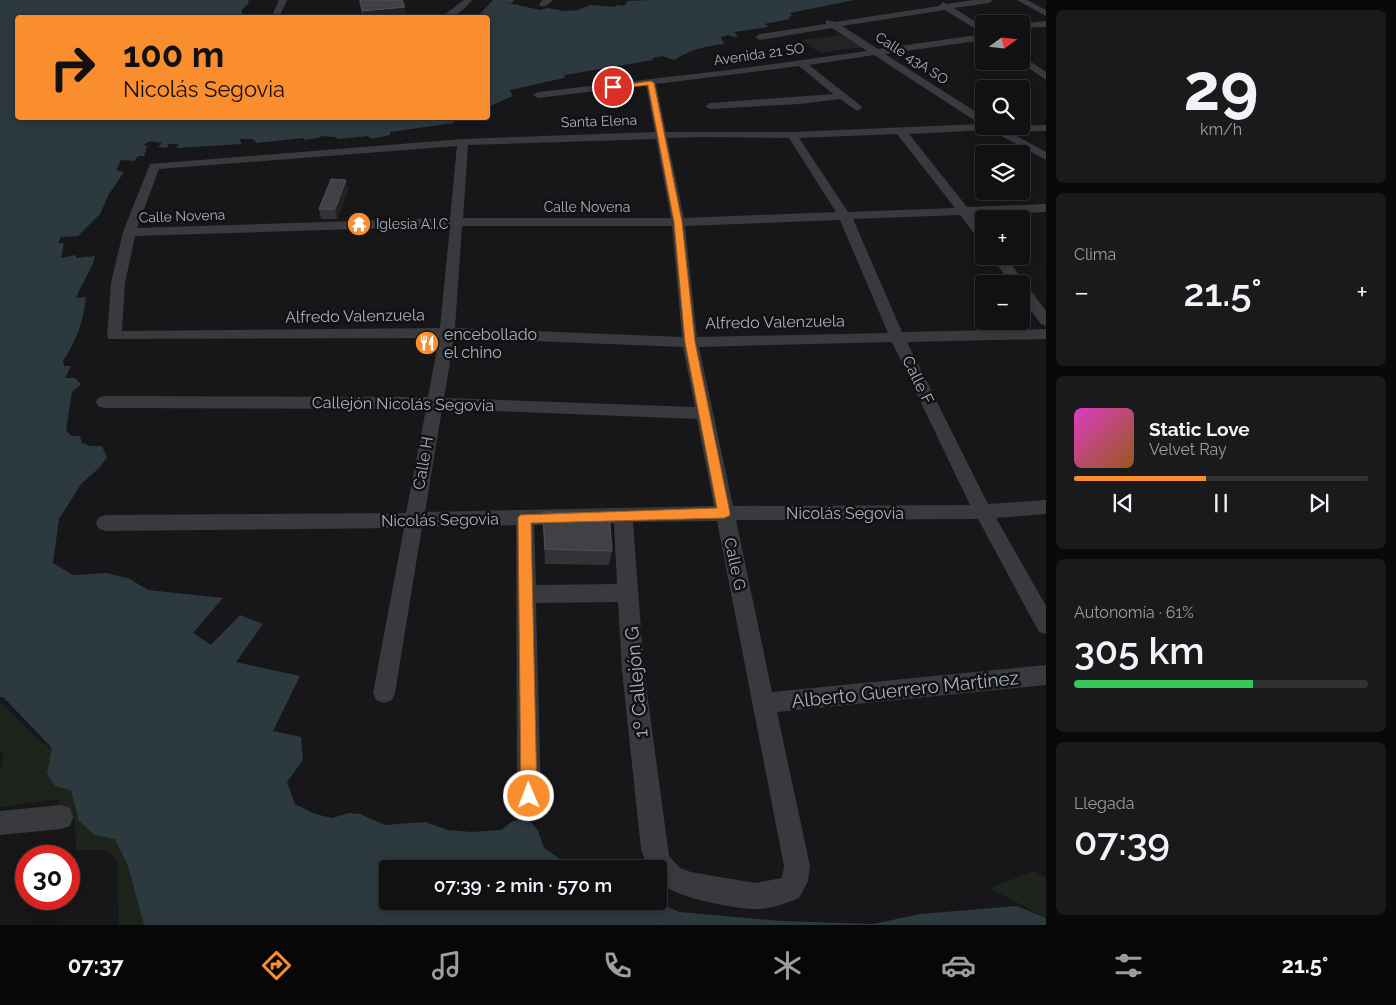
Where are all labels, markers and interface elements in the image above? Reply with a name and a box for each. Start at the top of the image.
north arrow [975,15,1030,70]
map controls [975,15,1030,330]
street label: Calle 43A SO [873,29,951,87]
text: 100 m [123,34,224,75]
icon: right [40,35,105,100]
street label: Avenida 21 SO [713,40,805,68]
text: 29 [1184,49,1258,125]
pin [592,66,634,108]
icon: arrive [599,73,627,101]
text: Nicolás Segovia [123,76,285,102]
button: search [975,80,1030,135]
street label: Santa Elena [561,112,637,130]
text: km/h [1200,120,1242,139]
button: layers [975,145,1030,200]
street label: Calle Novena [544,199,630,215]
street label: Calle Novena [138,206,226,226]
button: + [975,210,1030,265]
temple icon: Iglesia A.I.C [346,211,372,237]
place label: Iglesia A.I.C [376,216,449,232]
text: Clima [1074,245,1116,264]
text: 21.5° [1184,270,1262,315]
button: − [975,275,1030,330]
text: − [1074,276,1089,309]
text: + [1356,276,1368,309]
street label: Alfredo Valenzuela [285,305,425,327]
street label: Alfredo Valenzuela [705,311,845,333]
place label: encebollado el chino [444,325,537,362]
restaurant icon: encebollado el chino [414,330,440,356]
street label: Calle F [898,353,938,407]
street label: Callejón Nicolás Segovia [312,393,494,415]
text: Static Love [1149,418,1250,440]
street label: Calle H [409,435,437,491]
text: Velvet Ray [1149,440,1227,459]
icon: previous [1109,489,1137,517]
icon: pause [1207,489,1235,517]
icon: next [1305,489,1333,517]
street label: Nicolás Segovia [786,504,904,523]
street label: Nicolás Segovia [381,509,499,531]
street label: Calle G [720,536,750,592]
text: Autonomía · 61% [1074,603,1194,622]
street label: 1º Callejón G [620,626,652,738]
text: 305 km [1074,628,1205,673]
street label: Alberto Guerrero Martínez [790,666,1020,712]
position arrow [502,769,554,821]
text: Llegada [1074,794,1134,813]
text: 07:39 [1074,819,1170,864]
speed limit sign: 30 [15,845,80,910]
text: 07:39 · 2 min · 570 m [434,874,612,896]
icon: directions [259,948,294,983]
icon: music [429,948,464,983]
icon: phone [600,948,635,983]
icon: climate [770,948,805,983]
icon: car [941,948,976,983]
icon: filters [1111,948,1146,983]
text: 07:37 [68,952,124,978]
text: 21.5° [1282,952,1328,978]

